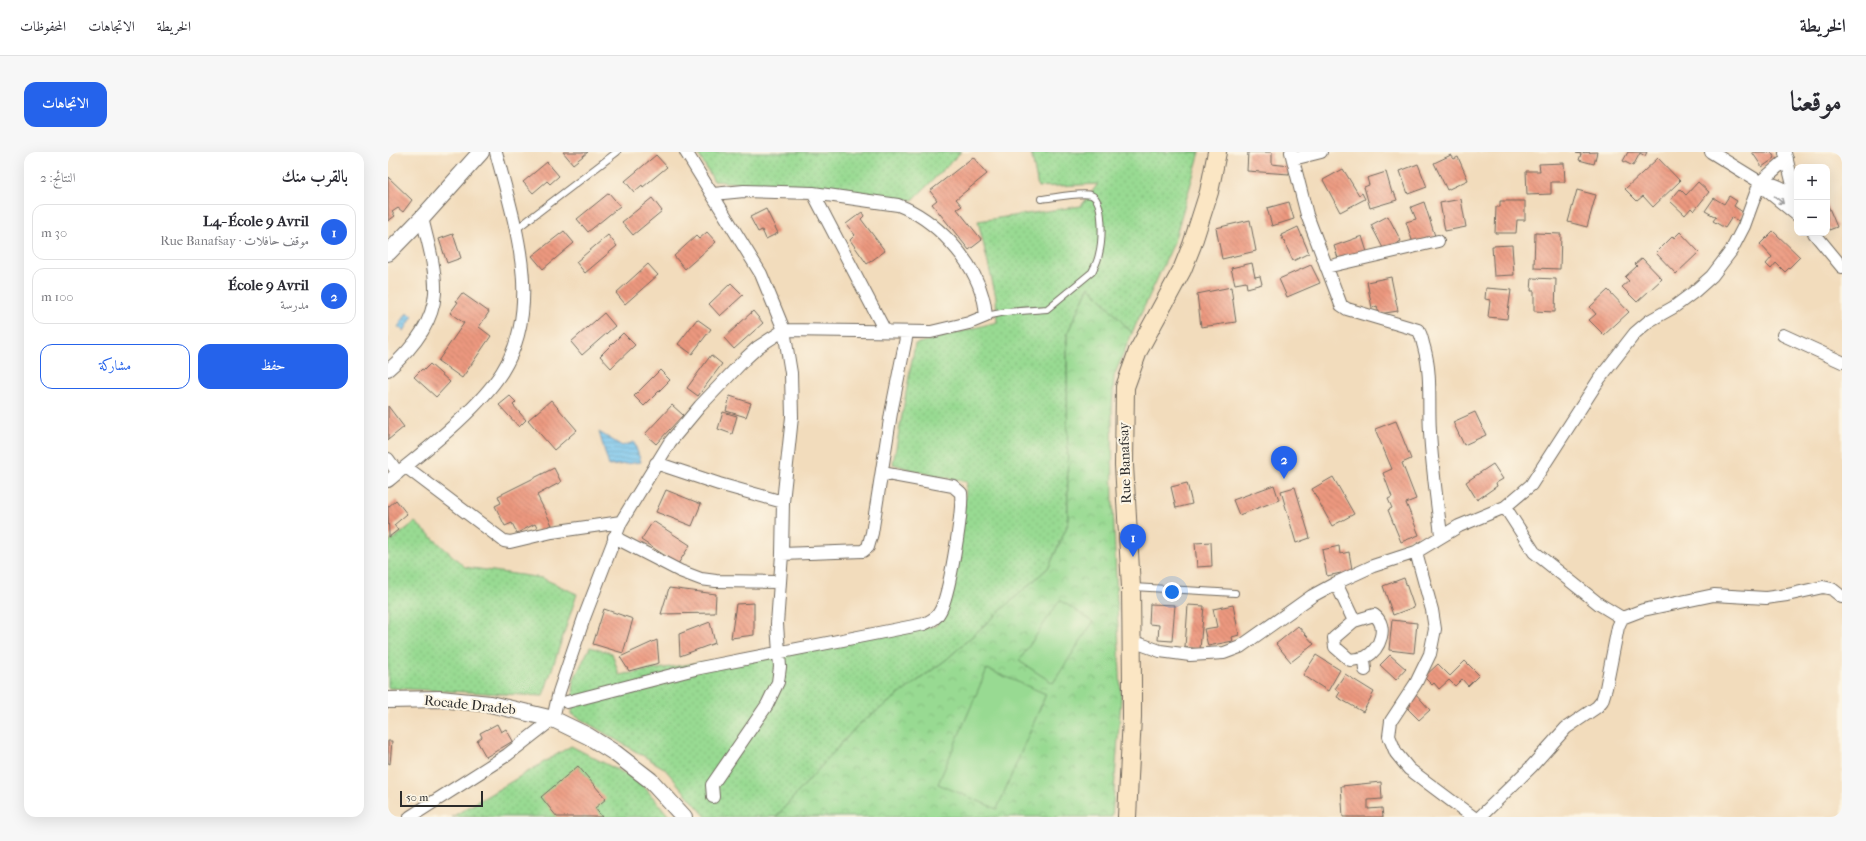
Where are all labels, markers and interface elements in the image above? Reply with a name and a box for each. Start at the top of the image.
text: الخريطة [1800,15,1846,37]
text: المحفوظات [20,18,66,35]
text: الاتجاهات [88,18,135,35]
text: الخريطة [157,18,191,35]
button: الاتجاهات [24,82,107,127]
text: موقعنا [1790,85,1842,118]
map controls [1794,164,1830,236]
button: + [1794,164,1830,200]
text: بالقرب منك [282,166,348,186]
text: النتائج: 2 [40,170,75,185]
one-way arrow [1773,196,1784,205]
button: − [1794,200,1830,236]
text: L4- École 9 Avril [203,212,309,230]
text: 30 m [41,225,67,240]
text: 1 [332,225,336,240]
text: موقف حافلات · Rue Banafsay [160,233,309,248]
text: École 9 Avril [228,276,309,294]
text: 100 m [41,289,74,304]
text: 2 [331,289,337,304]
text: مدرسة [280,297,309,312]
button: مشاركة [40,344,190,389]
button: حفظ [198,344,348,389]
street label: Rue Banafsay [1115,421,1135,504]
pin: 2 [1271,446,1297,479]
pin: 1 [1120,524,1146,557]
your location [1162,582,1182,602]
street label: Rocade Dradeb [423,692,517,718]
scale bar [400,789,483,808]
text: 50 m [406,791,428,804]

